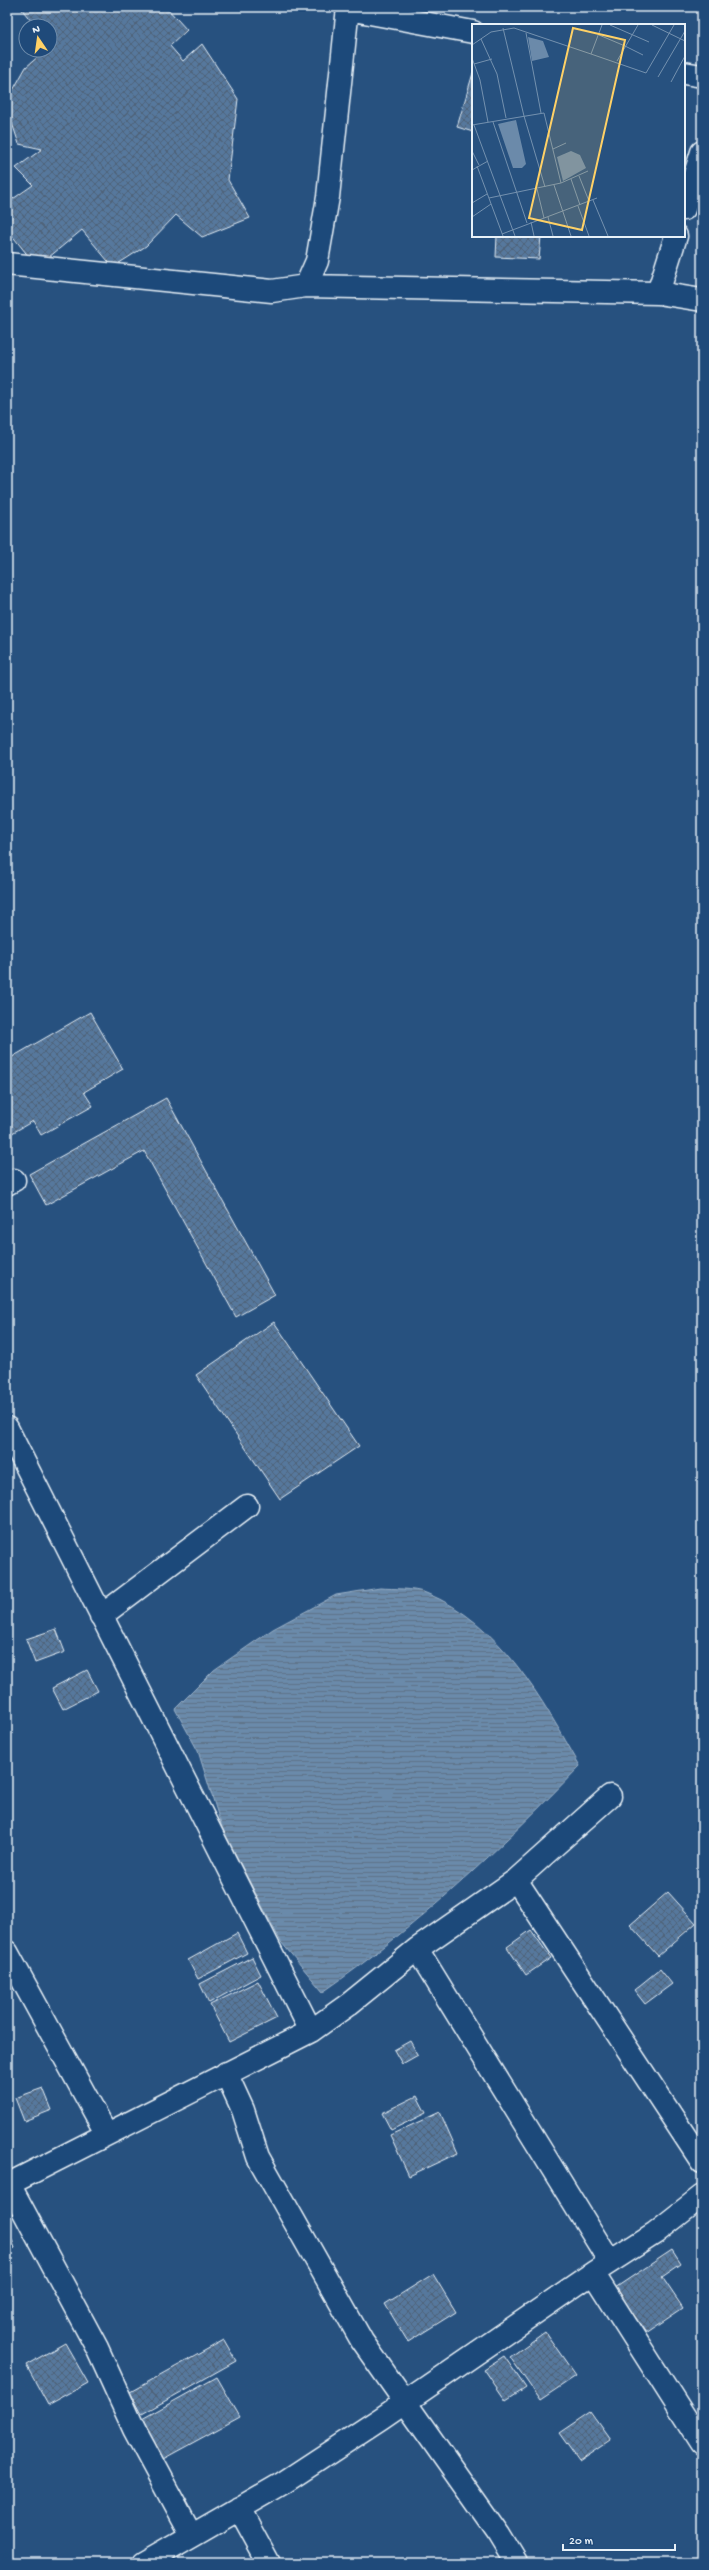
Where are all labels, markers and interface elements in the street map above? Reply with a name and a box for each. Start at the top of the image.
north arrow [18,18,58,58]
text: N [31,24,41,37]
inset map [472,24,685,237]
scale bar [563,2526,675,2552]
text: 20 m [569,2535,594,2549]

